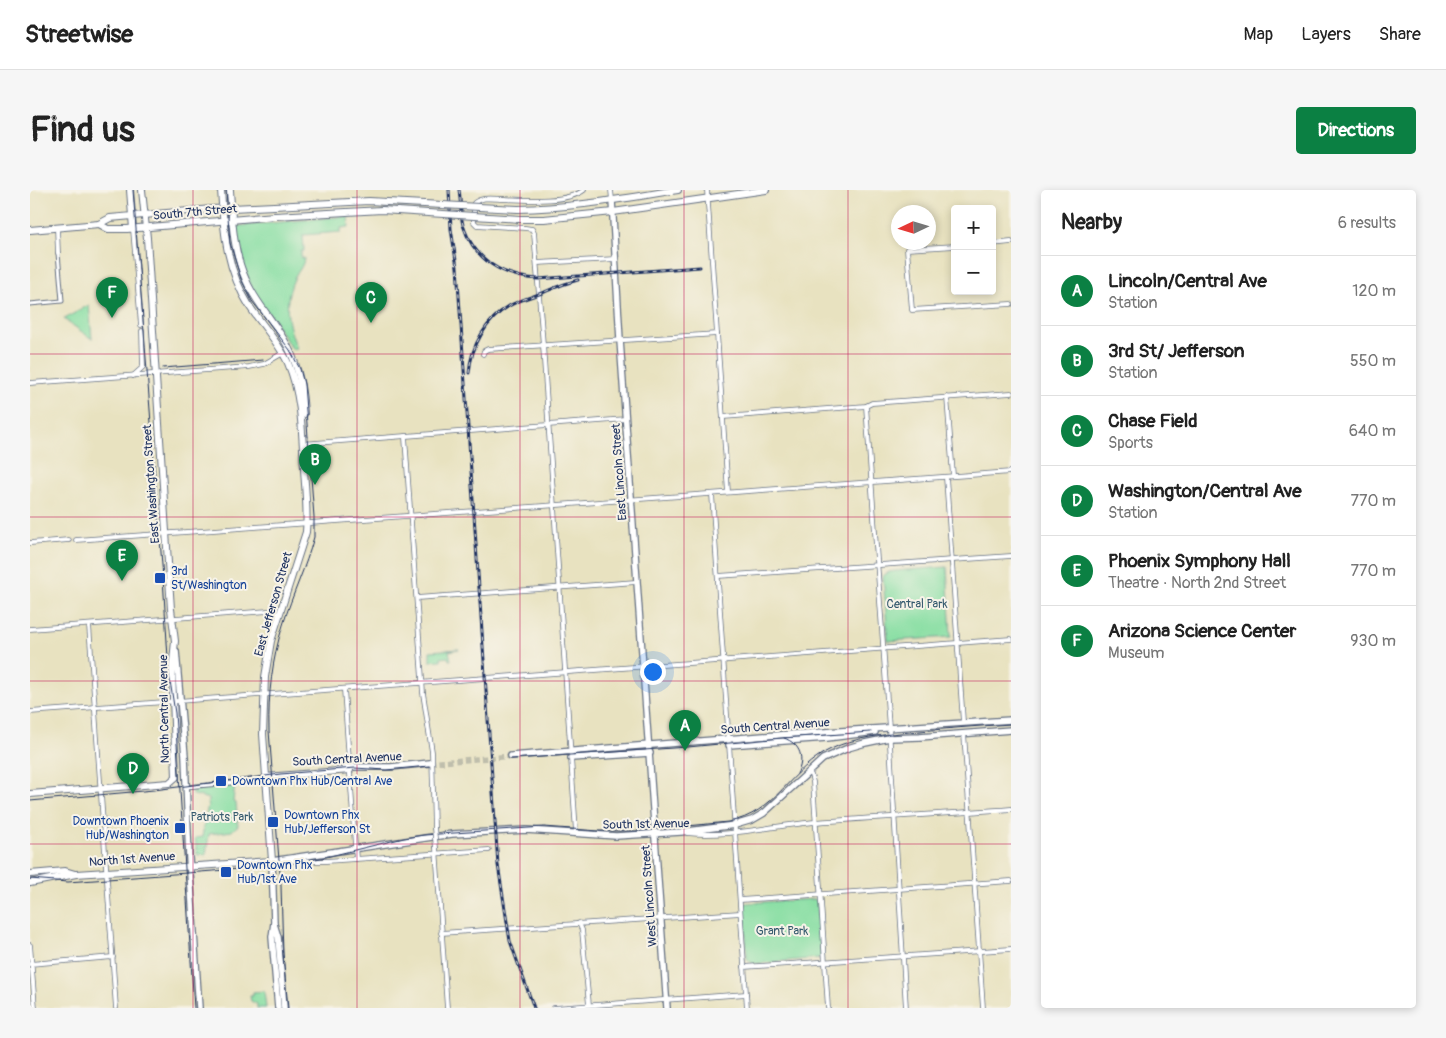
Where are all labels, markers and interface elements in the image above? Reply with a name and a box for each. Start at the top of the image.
text: Streetwise [25,20,133,49]
text: Map [1244,23,1273,46]
text: Layers [1301,23,1351,46]
text: Share [1379,23,1421,46]
button: Directions [1296,107,1416,154]
text: Find us [30,108,135,152]
street label: South 7th Street [152,201,238,224]
north arrow [891,205,936,250]
map controls [951,205,996,295]
button: + [951,205,996,250]
text: Nearby [1061,209,1122,236]
text: 6 results [1338,213,1396,233]
button: − [951,250,996,295]
text: Lincoln/Central Ave [1108,269,1267,293]
pin: F [96,277,128,318]
text: A [1072,281,1082,301]
text: 120 m [1352,281,1396,301]
pin: C [355,282,387,323]
text: Station [1108,293,1158,313]
text: 3rd St/ Jefferson [1108,339,1244,363]
text: B [1072,351,1082,371]
text: 550 m [1350,351,1396,371]
text: Station [1108,363,1158,383]
text: Chase Field [1108,409,1197,433]
text: C [1072,421,1082,441]
text: 640 m [1349,421,1396,441]
street label: East Lincoln Street [609,423,630,521]
street label: East Washington Street [140,424,163,544]
text: Sports [1108,433,1153,453]
pin: B [299,444,331,485]
text: Washington/Central Ave [1108,479,1302,503]
text: D [1072,491,1082,511]
text: 770 m [1350,491,1396,511]
text: Station [1108,503,1158,523]
pin: E [106,540,138,581]
text: Phoenix Symphony Hall [1108,549,1291,573]
street label: East Jefferson Street [251,550,296,658]
text: E [1073,561,1081,581]
text: 770 m [1350,561,1396,581]
place label: 3rd St/Washington [171,564,247,593]
marker: 3rd St/Washington [153,571,167,585]
text: Theatre · North 2nd Street [1108,573,1286,593]
park label: Central Park [887,597,947,612]
text: Arizona Science Center [1108,619,1296,643]
text: F [1072,631,1082,651]
text: 930 m [1350,631,1396,651]
text: Museum [1108,643,1164,663]
street label: North Central Avenue [156,654,173,763]
your location [640,659,666,685]
pin: A [669,710,701,751]
street label: South Central Avenue [720,715,830,738]
street label: South Central Avenue [292,749,402,770]
pin: D [117,753,149,794]
marker: Downtown Phx Hub/Central Ave [214,774,228,788]
place label: Downtown Phx Hub/Central Ave [232,774,392,789]
place label: Downtown Phx Hub/Jefferson St [284,808,371,837]
park label: Patriots Park [191,810,253,825]
place label: Downtown Phoenix Hub/Washington [72,814,169,843]
marker: Downtown Phx Hub/Jefferson St [266,815,280,829]
street label: South 1st Avenue [602,816,690,833]
marker: Downtown Phoenix Hub/Washington [173,821,187,835]
street label: West Lincoln Street [638,844,661,947]
street label: North 1st Avenue [88,849,176,870]
place label: Downtown Phx Hub/1st Ave [237,858,313,887]
marker: Downtown Phx Hub/1st Ave [219,865,233,879]
park label: Grant Park [756,924,808,939]

